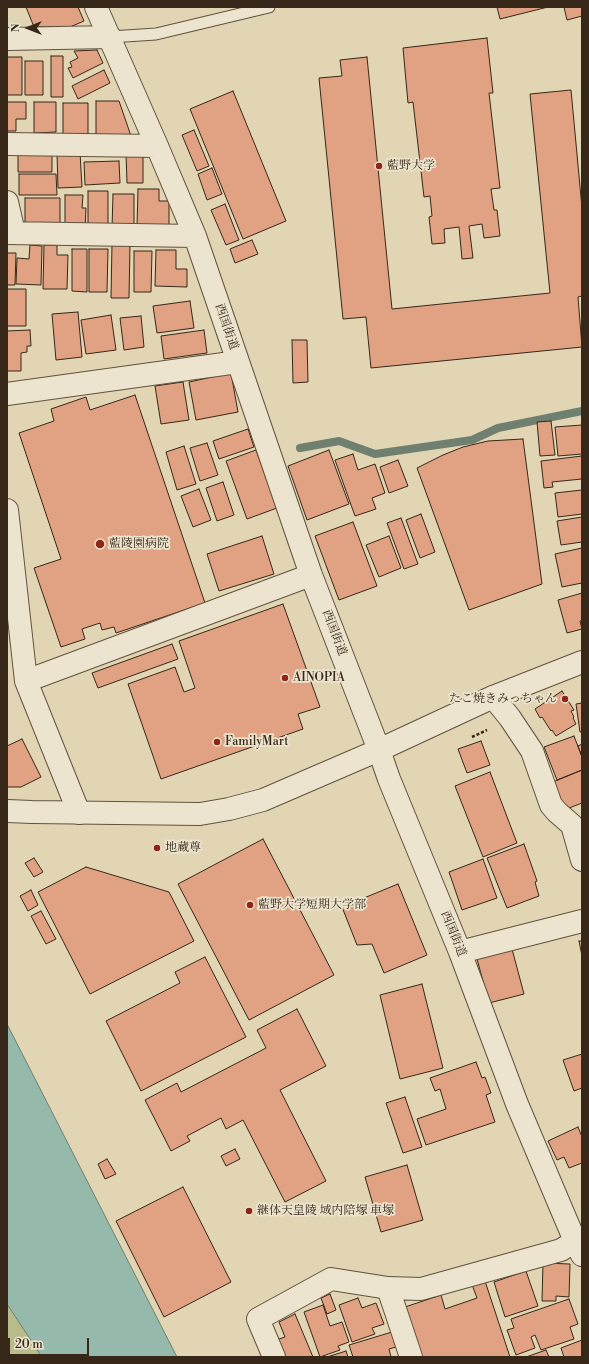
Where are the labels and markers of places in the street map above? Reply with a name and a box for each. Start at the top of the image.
place label: 藍野大学 [387,159,435,173]
marker: 藍野大学 [374,161,384,171]
place label: 藍陵園病院 [109,537,169,551]
marker: 藍陵園病院 [94,538,106,550]
place label: AINOPIA [293,671,345,685]
marker: AINOPIA [280,673,290,683]
place label: たこ焼きみっちゃん [449,692,557,706]
marker: たこ焼きみっちゃん [560,694,570,704]
place label: FamilyMart [225,735,289,749]
marker: FamilyMart [212,737,222,747]
place label: 地蔵尊 [165,841,201,855]
marker: 地蔵尊 [152,843,162,853]
place label: 藍野大学短期大学部 [258,898,366,912]
marker: 藍野大学短期大学部 [245,900,255,910]
place label: 継体天皇陵 域内陪塚 車塚 [257,1204,394,1218]
marker: 継体天皇陵 域内陪塚 車塚 [244,1206,254,1216]

